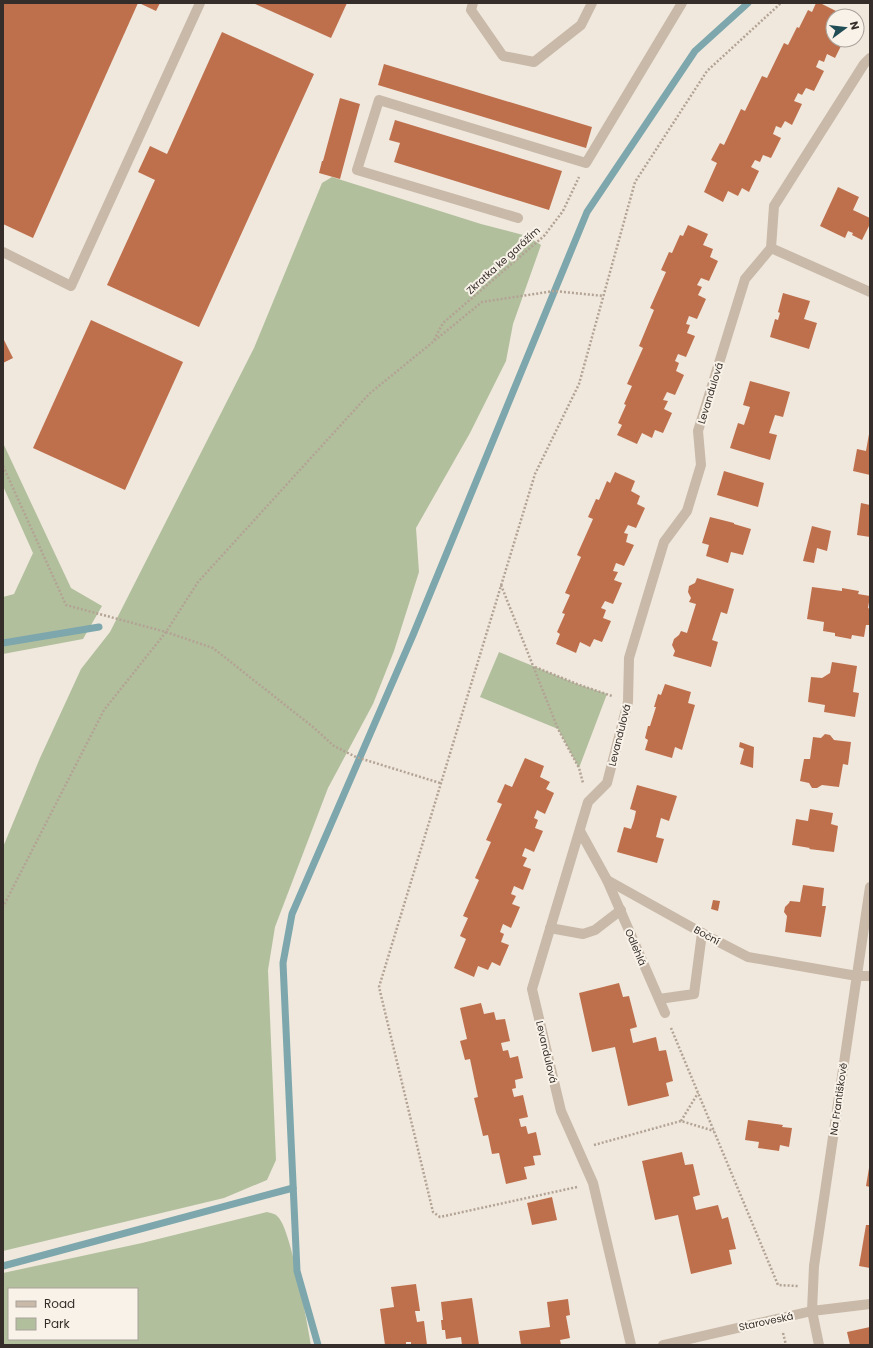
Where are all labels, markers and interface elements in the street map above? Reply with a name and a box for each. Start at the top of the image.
north arrow [825,8,865,48]
text: N [846,19,863,31]
street label: Zkratka ke garážím [463,223,544,298]
street label: Levandulová [694,361,727,426]
street label: Levandulová [605,702,634,768]
street label: Boční [691,922,723,949]
street label: Odlehlá [621,926,650,968]
street label: Levandulová [532,1019,561,1085]
street label: Na Františkově [826,1062,851,1136]
legend [8,1288,138,1340]
text: Road [44,1295,75,1312]
street label: Staroveská [737,1308,795,1335]
text: Park [44,1315,71,1332]

